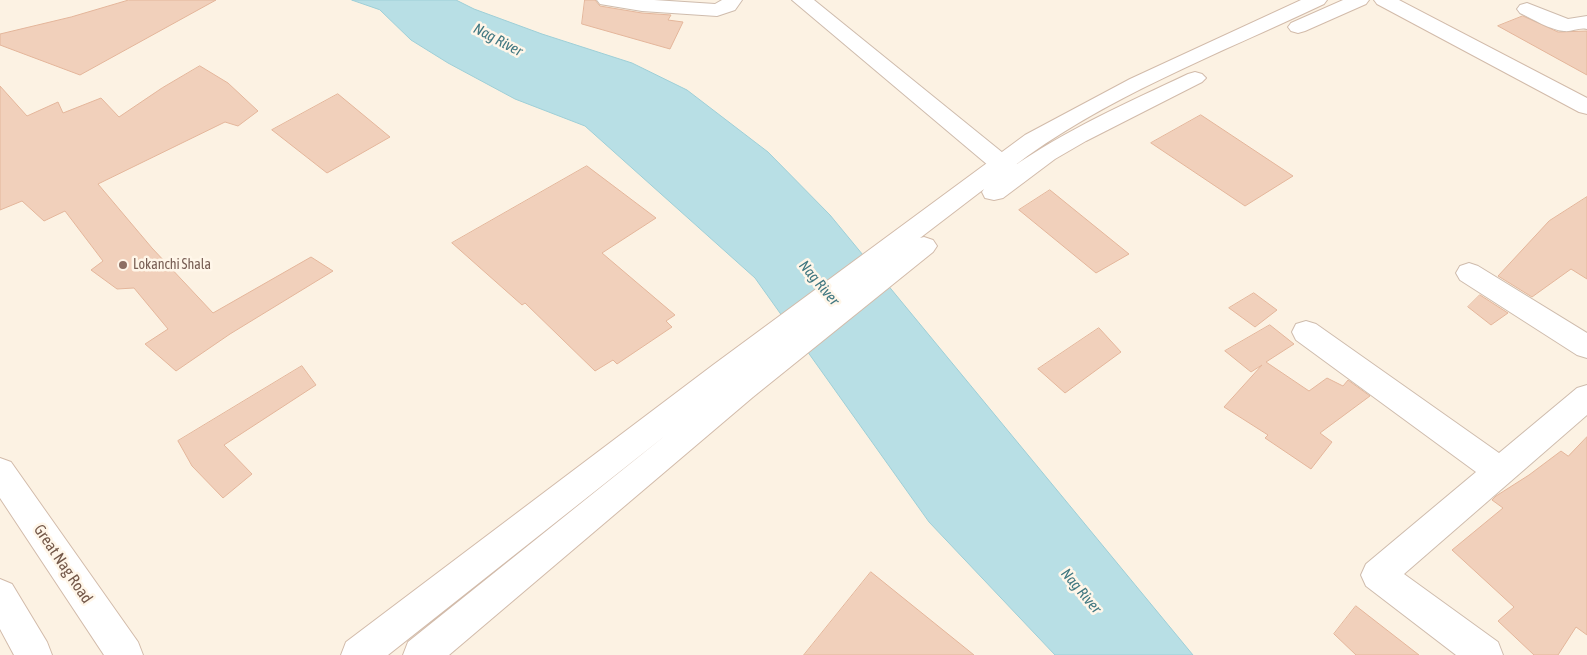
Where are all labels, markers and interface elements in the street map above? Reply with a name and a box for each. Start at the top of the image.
water label: Nag River [470,20,526,60]
place label: Lokanchi Shala [133,257,211,273]
water label: Nag River [795,257,843,309]
marker: Lokanchi Shala [117,259,129,271]
street label: Great Nag Road [30,521,96,607]
water label: Nag River [1057,565,1105,617]

